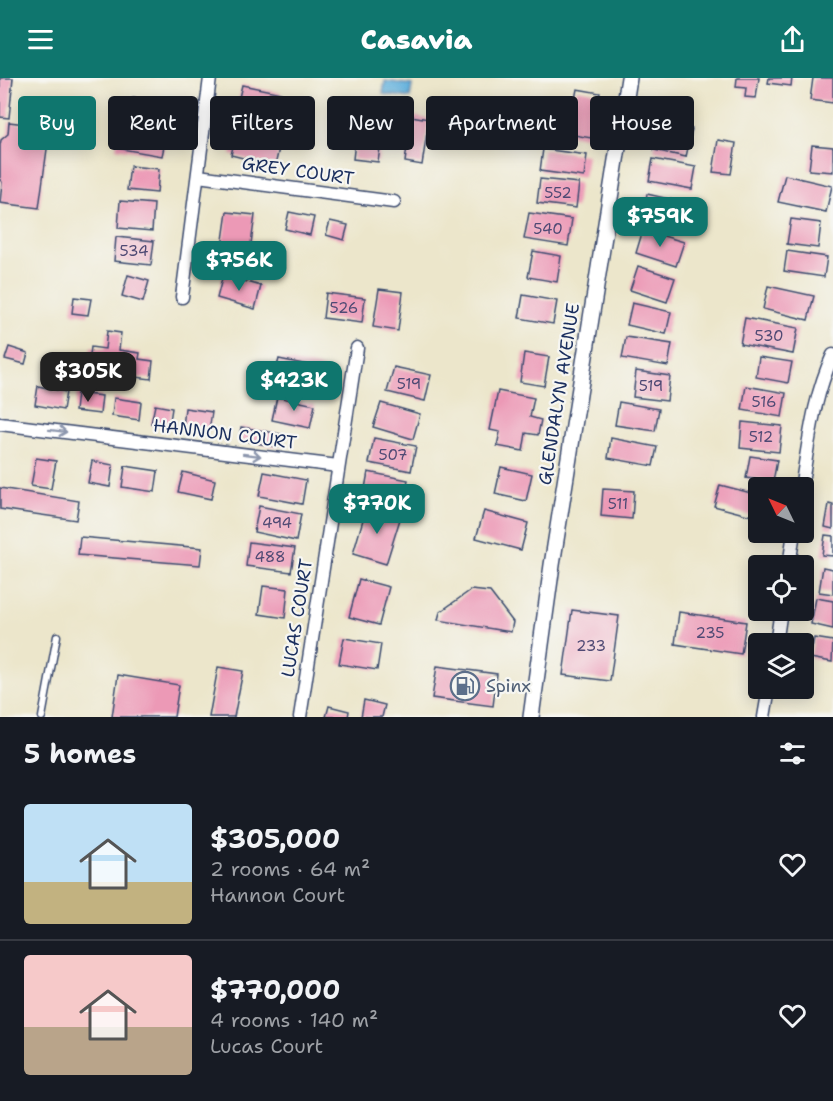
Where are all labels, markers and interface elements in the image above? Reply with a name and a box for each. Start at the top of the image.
text: Casavia [360,21,473,58]
icon: menu [24,23,57,56]
icon: share [776,23,809,56]
chip: Buy [18,96,96,150]
chip: Rent [108,96,198,150]
chip: Filters [210,96,315,150]
chip: New [327,96,414,150]
chip: Apartment [426,96,578,150]
chip: House [590,96,694,150]
street label: GREY COURT [240,151,356,191]
house number: 552 [544,183,572,203]
pin: $759K [618,197,702,248]
text: $759K [627,203,693,229]
house number: 540 [533,219,563,239]
house number: 534 [120,241,148,261]
pin: $756K [197,241,281,292]
text: $756K [205,247,273,273]
house number: 526 [330,298,358,318]
street label: GLENDALYN AVENUE [533,301,585,487]
house number: 530 [754,326,784,346]
pin: $305K [46,352,130,403]
text: $305K [54,358,122,384]
pin: $423K [252,361,336,412]
text: $423K [260,367,328,393]
house number: 519 [397,374,421,394]
house number: 519 [639,376,663,396]
house number: 516 [752,392,776,412]
street label: HANNON COURT [152,413,298,455]
one-way arrow [48,426,67,437]
house number: 512 [749,427,773,447]
house number: 507 [378,445,408,465]
one-way arrow [241,450,261,461]
north arrow [748,477,814,543]
map controls [748,477,814,699]
pin: $770K [335,484,419,535]
text: $770K [343,490,411,516]
house number: 511 [608,494,628,514]
house number: 494 [262,513,292,533]
house number: 488 [255,547,285,567]
button: locate [748,555,814,621]
street label: LUCAS COURT [276,557,318,679]
house number: 235 [696,623,724,643]
button: layers [748,633,814,699]
house number: 233 [576,636,606,656]
fuel station icon: Spinx [449,670,481,702]
place label: Spinx [486,674,531,698]
text: 5 homes [24,736,136,771]
icon: filters [776,737,809,770]
text: $305,000 [210,821,340,856]
icon: home [72,828,144,900]
icon: heart [776,848,809,881]
text: 2 rooms · 64 m² [210,856,370,882]
text: Hannon Court [210,882,345,908]
text: $770,000 [210,972,340,1007]
icon: home [72,979,144,1051]
icon: heart [776,999,809,1032]
text: 4 rooms · 140 m² [210,1007,378,1033]
text: Lucas Court [210,1033,323,1059]

